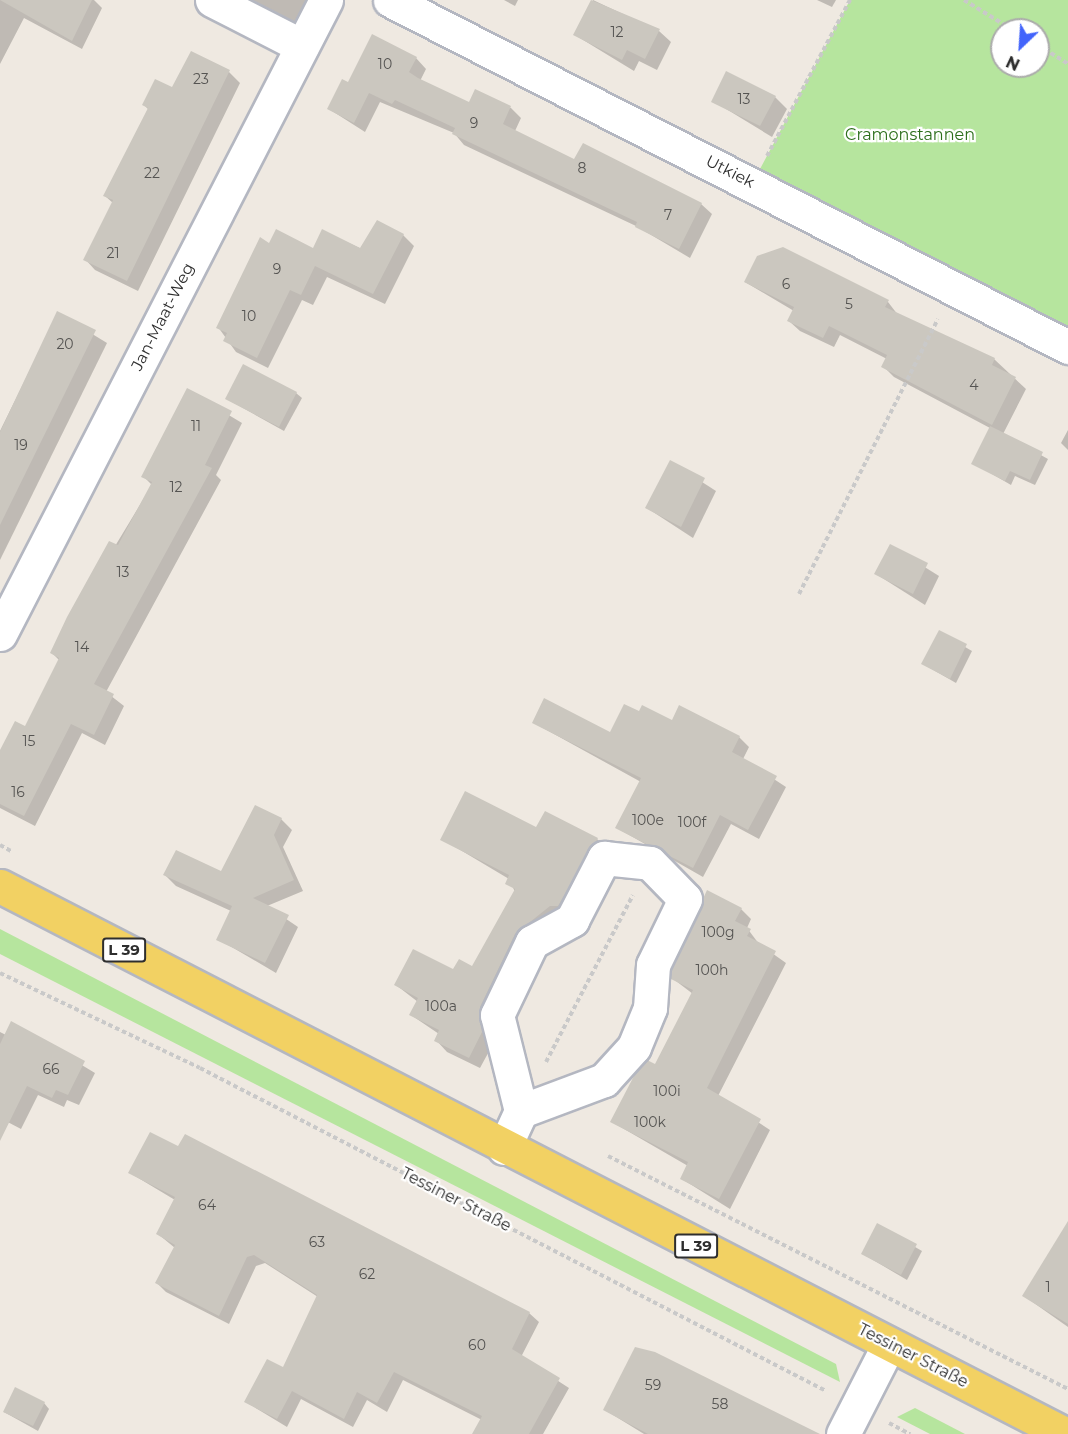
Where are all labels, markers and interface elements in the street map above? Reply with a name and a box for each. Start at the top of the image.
north arrow [990,18,1050,78]
house number: 12 [610,24,624,40]
text: N [1003,52,1023,74]
house number: 10 [378,56,392,72]
house number: 23 [193,71,209,87]
house number: 13 [738,91,750,107]
house number: 9 [470,115,478,131]
park label: Cramonstannen [845,125,975,145]
street label: Utkiek [702,152,758,192]
house number: 8 [578,160,586,176]
house number: 22 [144,165,160,181]
house number: 7 [664,207,672,223]
house number: 21 [106,245,120,261]
street label: Jan-Maat-Weg [128,260,198,374]
house number: 9 [273,261,281,277]
house number: 6 [782,276,790,292]
house number: 5 [845,296,853,312]
house number: 10 [242,308,256,324]
house number: 20 [56,336,74,352]
house number: 4 [969,377,979,393]
house number: 11 [191,418,201,434]
house number: 19 [14,437,28,453]
house number: 12 [169,479,183,495]
house number: 13 [117,564,129,580]
house number: 14 [75,639,89,655]
house number: 15 [23,733,35,749]
house number: 16 [11,784,25,800]
house number: 100e [632,812,664,828]
house number: 100f [678,814,706,830]
house number: 100g [701,924,735,940]
road number: L 39 [102,938,146,962]
house number: 100h [695,962,729,978]
house number: 100a [425,998,457,1014]
house number: 66 [42,1061,60,1077]
house number: 100i [653,1083,681,1099]
house number: 100k [634,1114,666,1130]
street label: Tessiner Straße [398,1164,514,1236]
house number: 64 [198,1197,216,1213]
house number: 63 [309,1234,325,1250]
road number: L 39 [674,1234,718,1258]
house number: 62 [359,1266,375,1282]
house number: 1 [1045,1279,1051,1295]
street label: Tessiner Straße [855,1320,971,1392]
house number: 60 [468,1337,486,1353]
house number: 59 [645,1377,661,1393]
house number: 58 [712,1396,728,1412]

